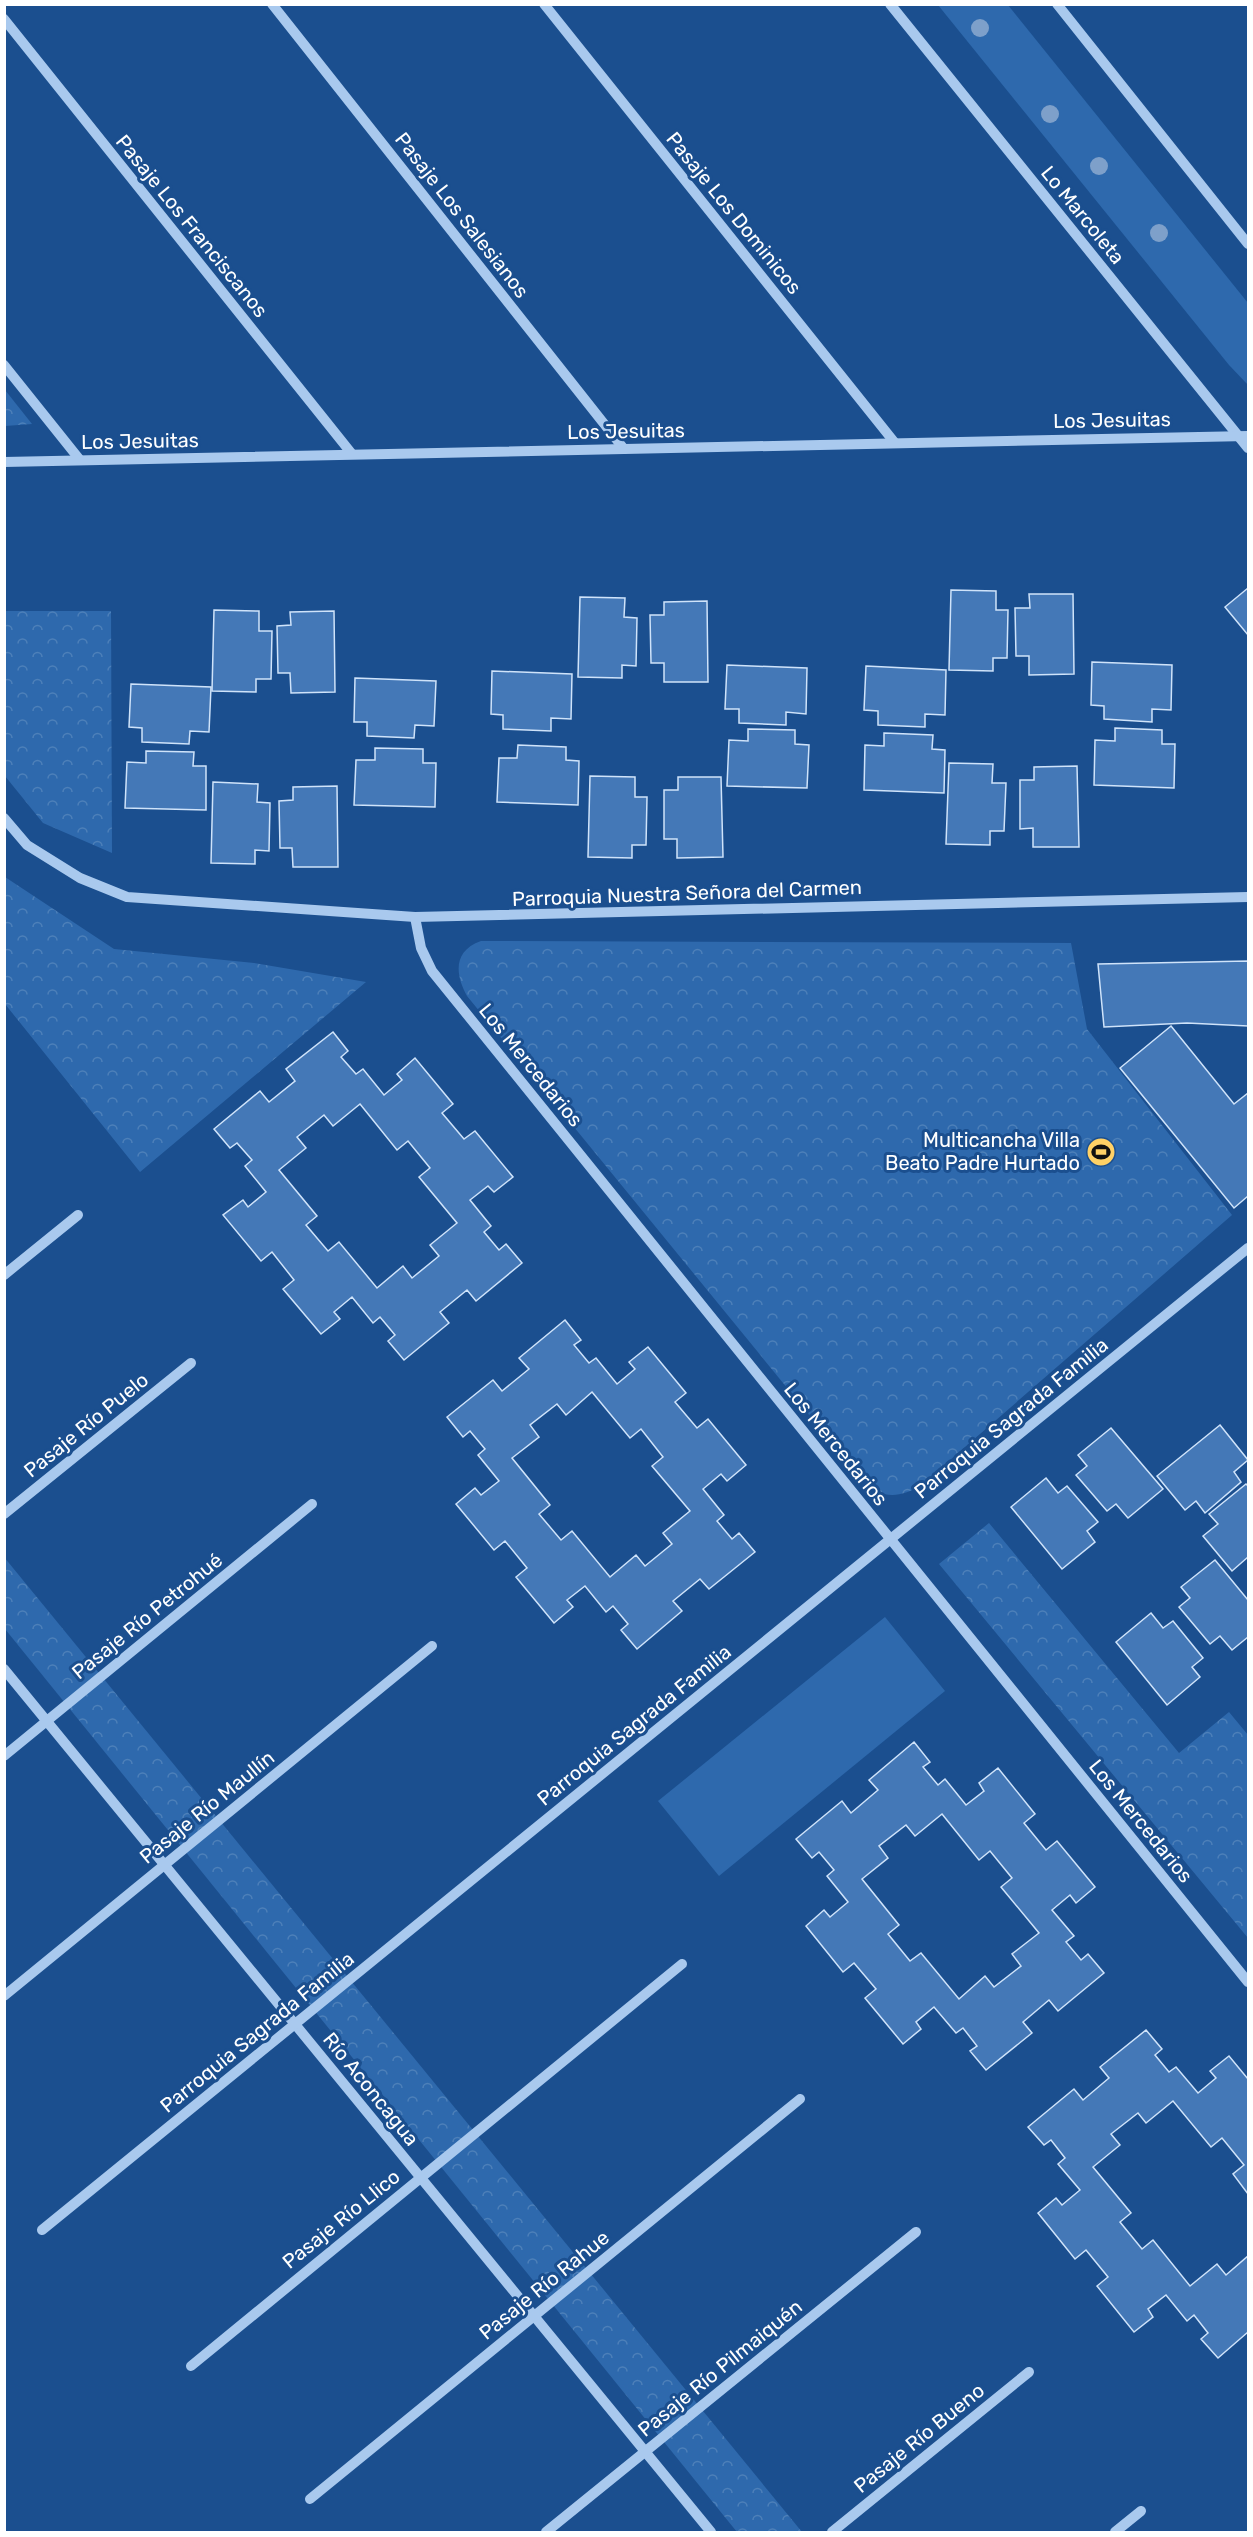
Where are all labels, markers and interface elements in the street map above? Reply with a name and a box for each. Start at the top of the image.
street label: Pasaje Los Salesianos [390,127,534,303]
street label: Pasaje Los Dominicos [661,127,807,299]
street label: Pasaje Los Franciscanos [111,130,273,322]
street label: Lo Marcoleta [1036,161,1130,269]
street label: Los Jesuitas [1053,407,1171,433]
street label: Los Jesuitas [567,418,685,444]
street label: Los Jesuitas [81,428,199,454]
street label: Parroquia Nuestra Señora del Carmen [512,875,862,911]
street label: Los Mercedarios [474,999,588,1131]
place label: Multicancha Villa Beato Padre Hurtado [885,1128,1080,1175]
sports icon: Multicancha Villa Beato Padre Hurtado [1085,1136,1117,1168]
street label: Parroquia Sagrada Familia [909,1332,1113,1504]
street label: Pasaje Río Puelo [19,1368,153,1482]
street label: Los Mercedarios [779,1378,893,1510]
street label: Pasaje Río Petrohué [67,1548,227,1684]
street label: Parroquia Sagrada Familia [532,1639,736,1811]
street label: Pasaje Río Maullín [135,1745,279,1869]
street label: Los Mercedarios [1084,1755,1198,1887]
street label: Parroquia Sagrada Familia [155,1946,359,2118]
street label: Río Aconcagua [318,2028,424,2150]
street label: Pasaje Río Llico [277,2164,405,2274]
street label: Pasaje Río Rahue [474,2225,614,2345]
street label: Pasaje Río Pilmaiquén [633,2294,807,2442]
street label: Pasaje Río Bueno [849,2378,989,2498]

